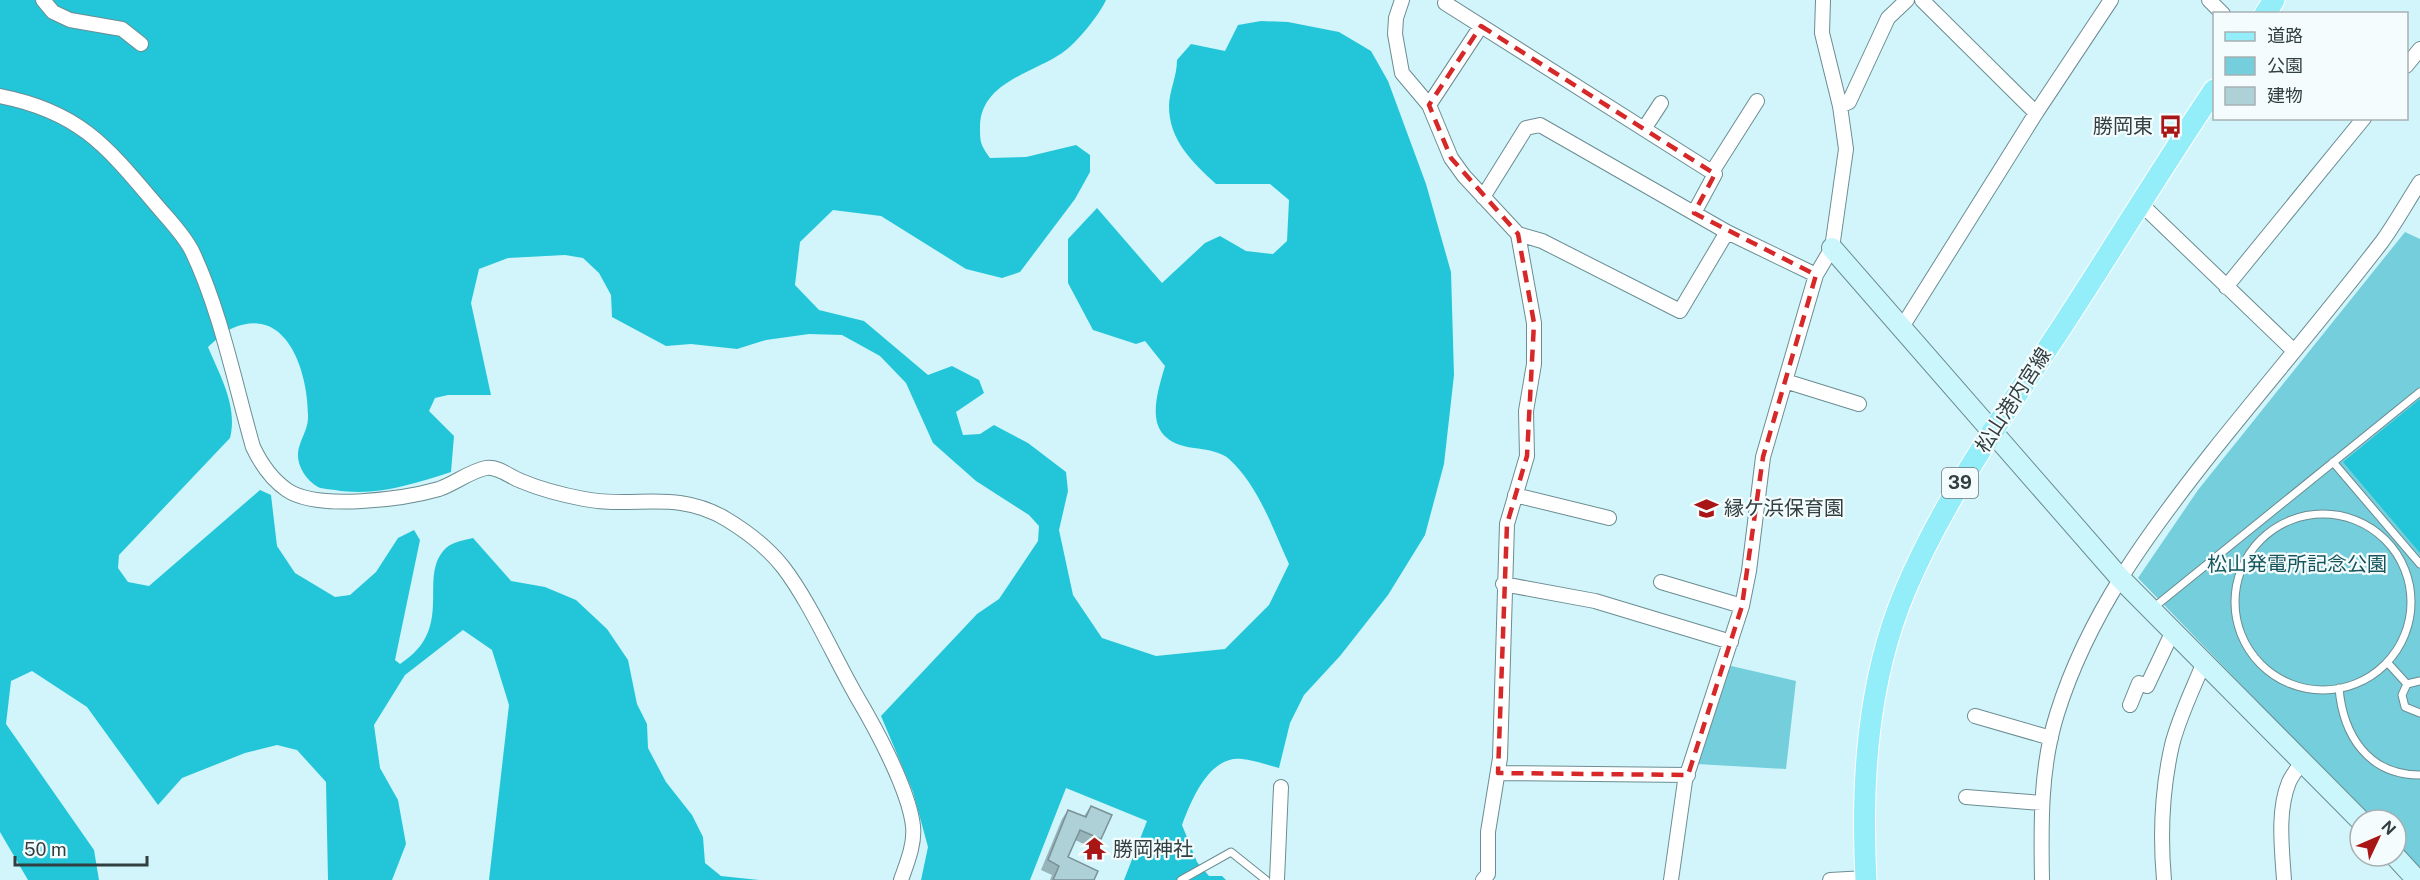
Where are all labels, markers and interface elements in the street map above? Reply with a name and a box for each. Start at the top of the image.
legend [2213,12,2408,120]
text: 道路 [2267,25,2303,46]
text: 公園 [2267,55,2303,76]
text: 建物 [2267,85,2303,106]
bus stop icon: 勝岡東 [2158,113,2184,139]
place label: 勝岡東 [2093,114,2153,138]
street label: 松山港内宮線 [1970,343,2056,457]
road number: 39 [1942,468,1978,498]
school or university icon: 縁ケ浜保育園 [1693,495,1719,521]
place label: 縁ケ浜保育園 [1724,496,1844,520]
park label: 松山発電所記念公園 [2207,552,2387,576]
north arrow [2348,808,2408,868]
text: N [2377,817,2400,839]
scale bar [15,829,147,867]
temple icon: 勝岡神社 [1082,836,1108,862]
place label: 勝岡神社 [1113,837,1193,861]
text: 50 m [24,839,67,860]

